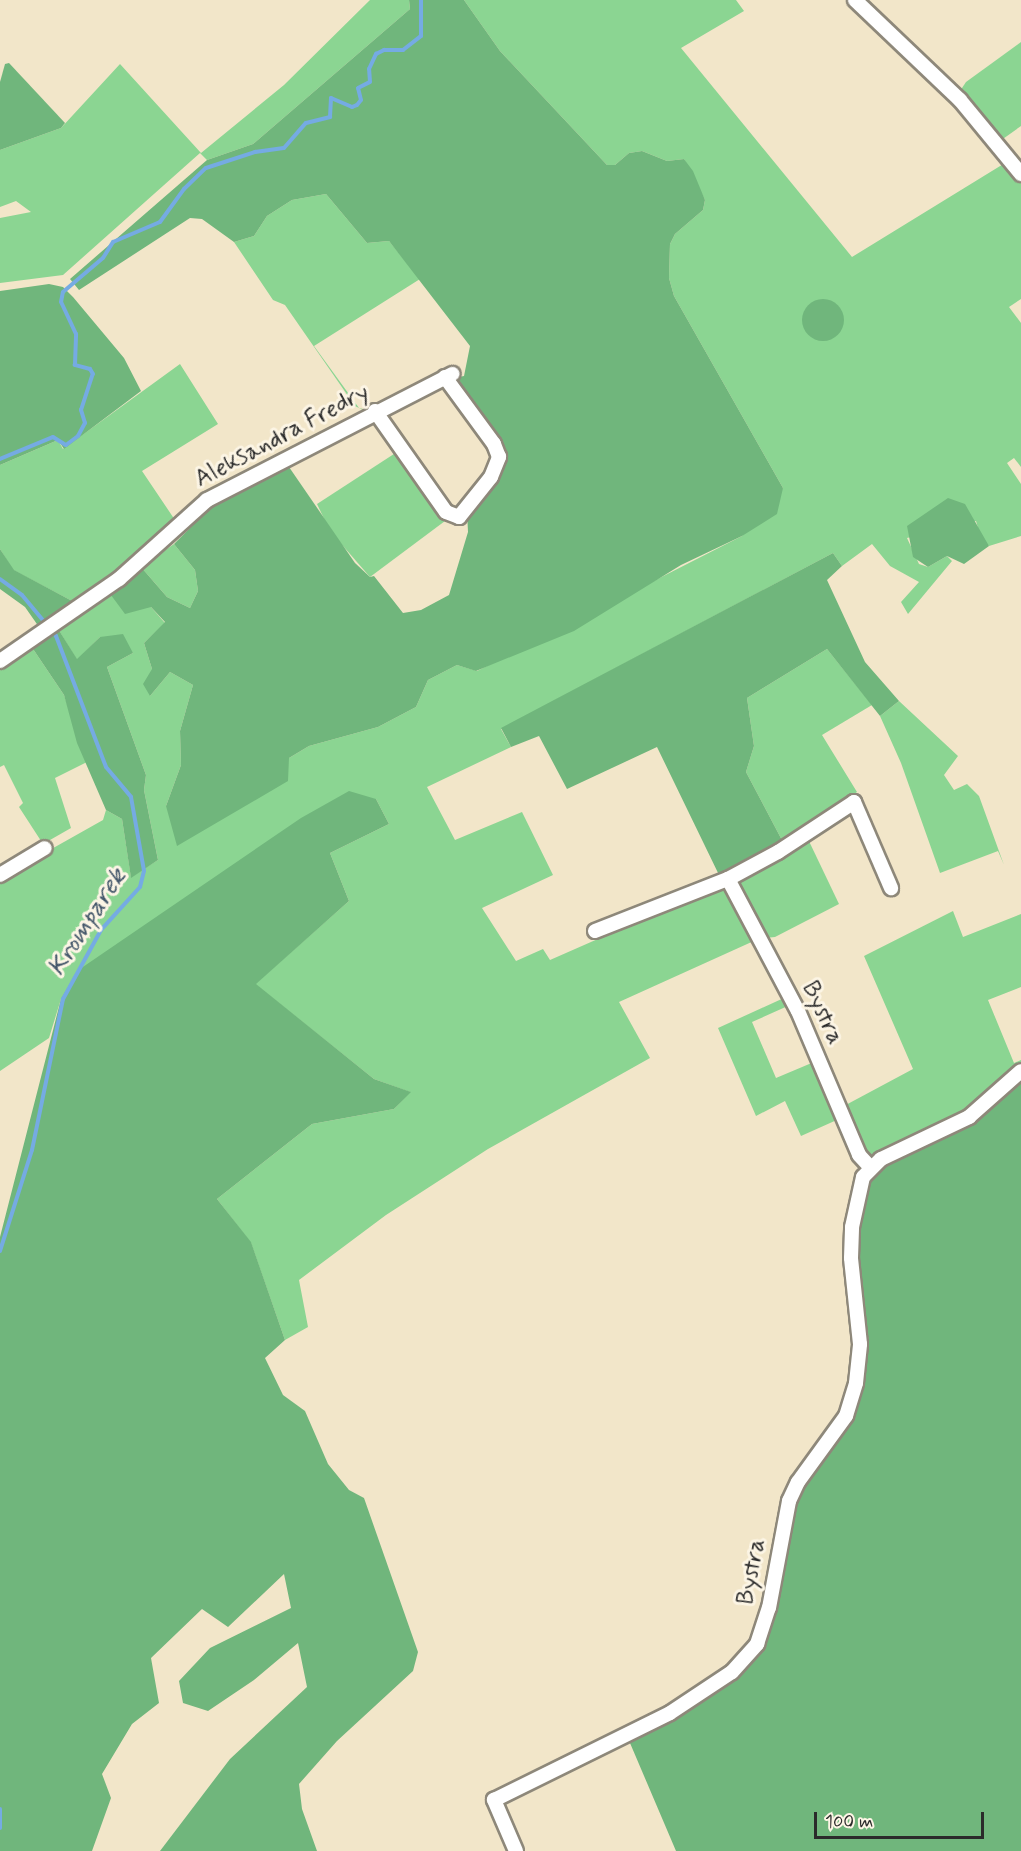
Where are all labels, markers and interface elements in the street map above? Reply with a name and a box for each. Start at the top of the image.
street label: Aleksandra Fredry [190,378,374,494]
water label: Kromparek [42,864,134,982]
street label: Bystra [795,977,849,1049]
street label: Bystra [732,1537,772,1607]
scale bar [817,1800,986,1838]
text: 100 m [825,1810,873,1834]

